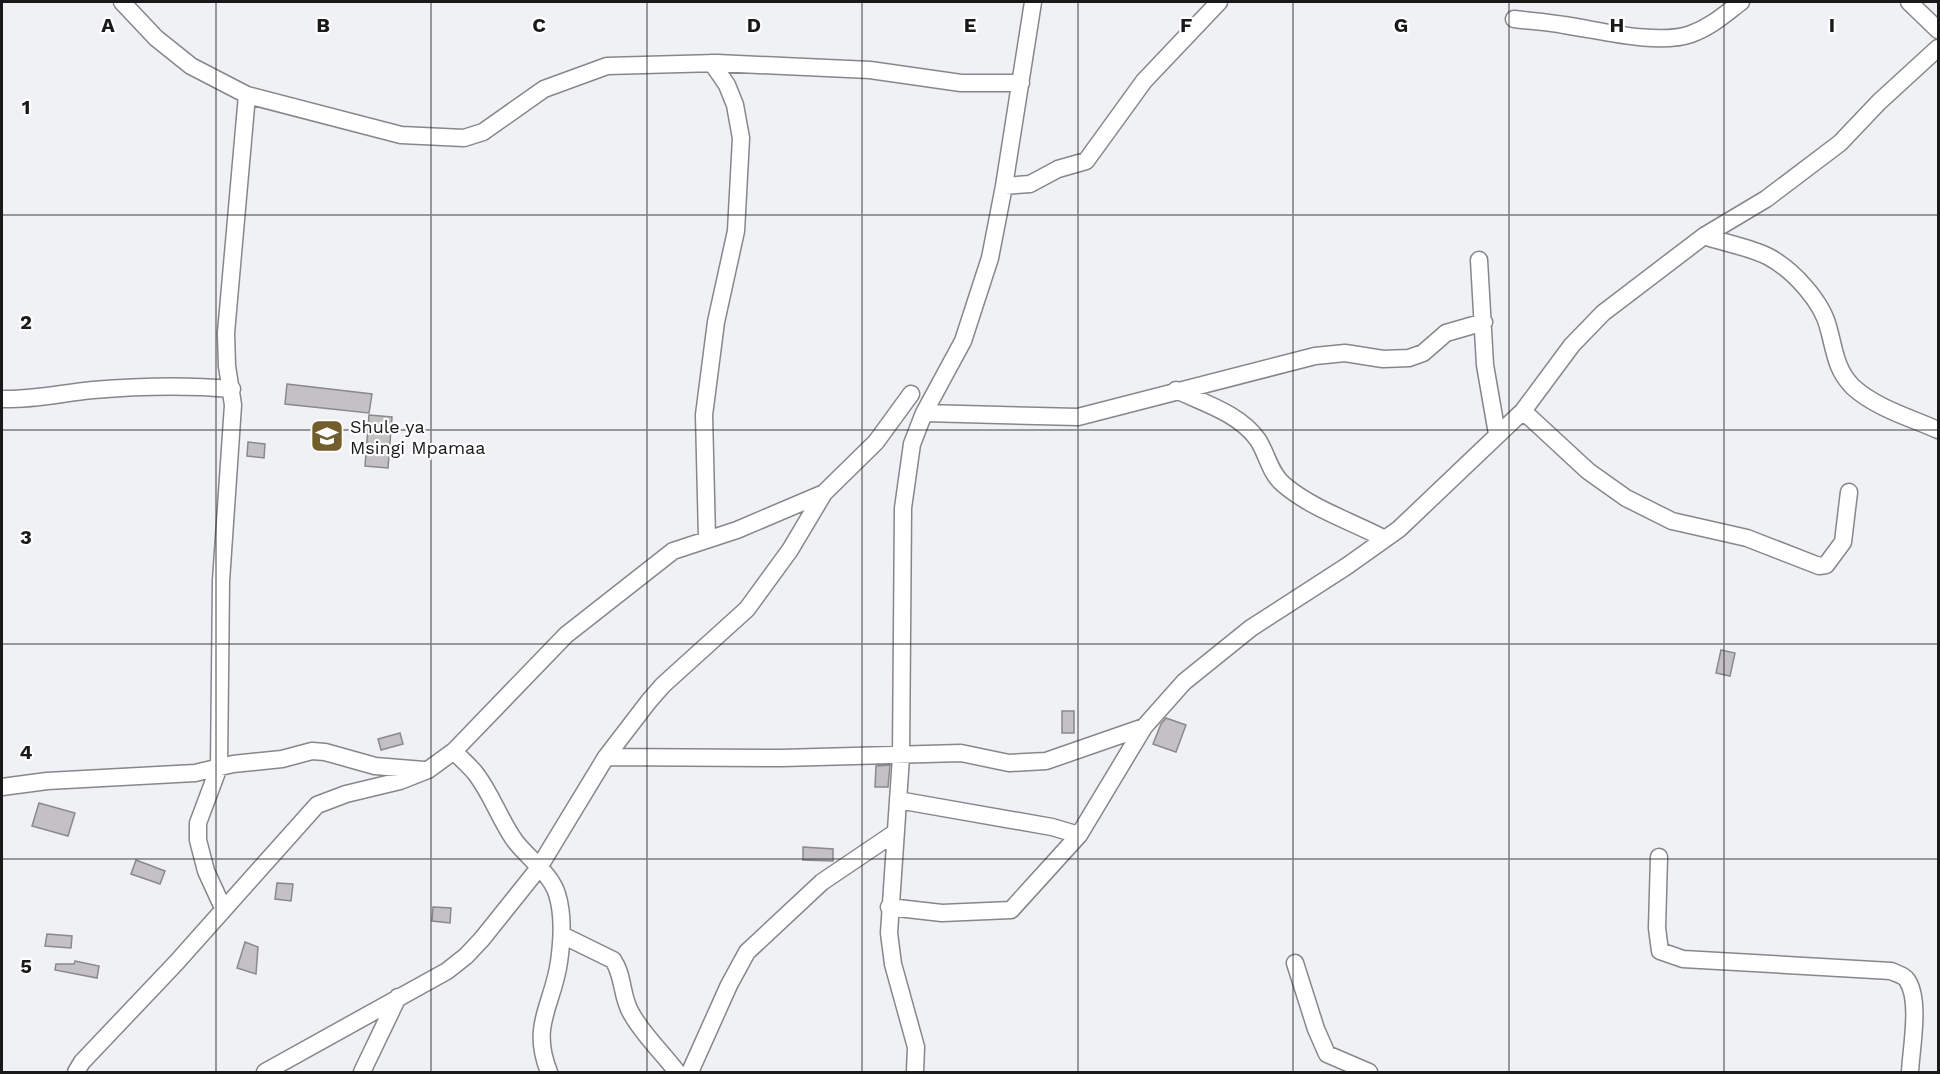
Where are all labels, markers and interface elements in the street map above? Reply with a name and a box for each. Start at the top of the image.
text: A [101,13,115,37]
text: B [316,13,330,37]
text: C [532,13,546,37]
text: D [747,13,761,37]
text: E [964,13,976,37]
text: F [1180,13,1192,37]
text: G [1394,13,1408,37]
text: H [1610,13,1624,37]
text: I [1829,13,1835,37]
text: 1 [22,95,30,119]
text: 2 [20,310,32,334]
place label: Shule ya Msingi Mpamaa [350,416,485,458]
school or university icon: Shule ya Msingi Mpamaa [309,418,345,454]
text: 3 [20,525,32,549]
text: 4 [20,740,33,764]
text: 5 [20,954,32,978]

